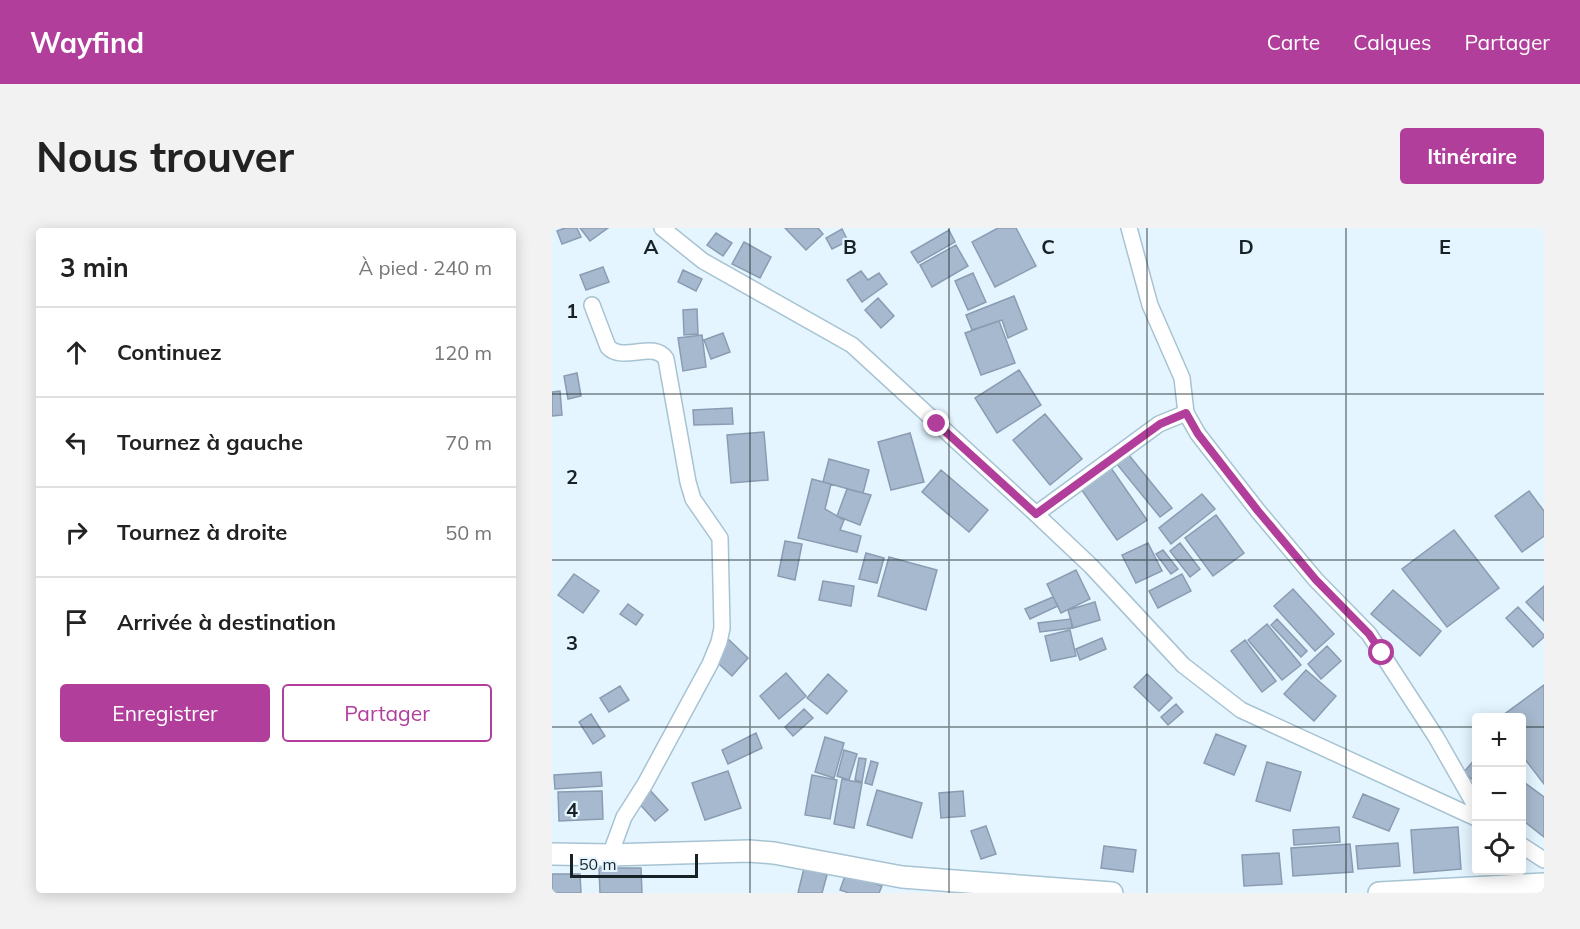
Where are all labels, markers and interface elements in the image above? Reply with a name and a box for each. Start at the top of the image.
text: Wayfind [30,25,144,60]
text: Carte [1267,29,1320,55]
text: Calques [1353,29,1431,55]
text: Partager [1464,29,1550,55]
button: Itinéraire [1400,128,1544,184]
text: Nous trouver [36,130,294,183]
text: A [644,234,659,259]
text: B [843,234,857,259]
text: C [1041,234,1055,259]
text: D [1238,234,1254,259]
text: E [1439,234,1451,259]
text: 3 min [60,251,129,284]
text: À pied · 240 m [359,255,492,280]
text: 1 [566,298,578,323]
icon: ahead [60,336,93,369]
text: Continuez [117,338,222,366]
text: 120 m [433,340,492,365]
route end [923,410,949,436]
icon: left [60,426,93,459]
text: Tournez à gauche [117,428,303,456]
text: 70 m [445,430,492,455]
text: 2 [566,464,578,489]
icon: right [60,516,93,549]
text: Tournez à droite [117,518,287,546]
text: 50 m [445,520,492,545]
icon: arrive [60,606,93,639]
text: Arrivée à destination [117,608,336,636]
text: 3 [566,630,578,655]
route start [1368,639,1394,665]
button: Enregistrer [60,684,270,742]
button: Partager [282,684,492,742]
map controls [1472,713,1526,875]
button: + [1472,713,1526,767]
button: − [1472,767,1526,821]
text: 4 [566,797,578,822]
button: locate [1472,821,1526,875]
scale bar [570,851,698,878]
text: 50 m [579,854,616,874]

